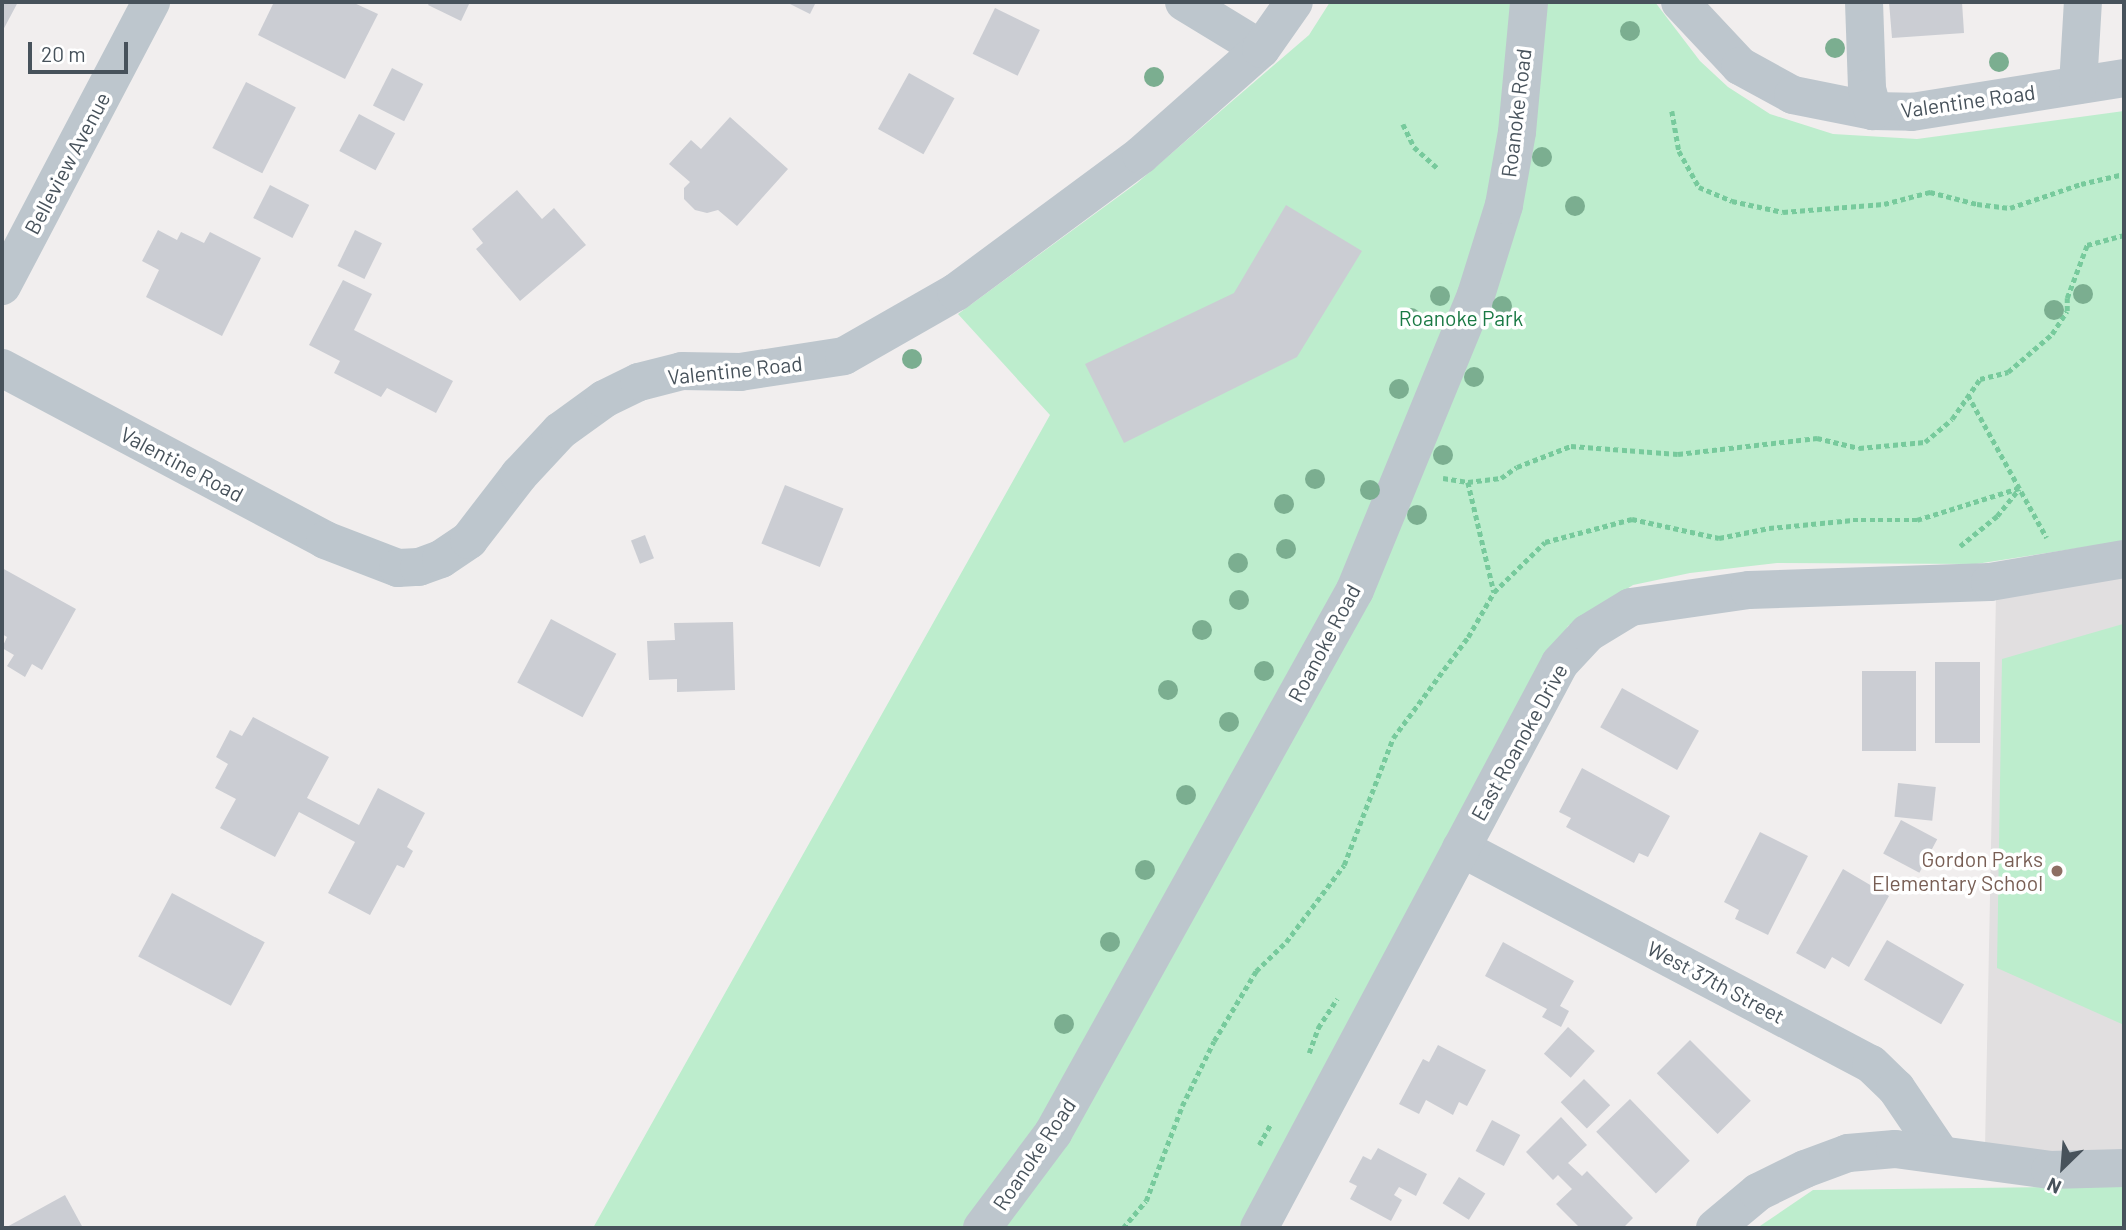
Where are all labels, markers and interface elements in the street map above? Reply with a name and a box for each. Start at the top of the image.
scale bar [32,28,131,72]
text: 20 m [41,41,86,66]
street label: Roanoke Road [1496,47,1536,179]
street label: Valentine Road [1899,79,2037,123]
street label: Belleview Avenue [19,88,115,238]
park label: Roanoke Park [1399,305,1523,331]
street label: Valentine Road [666,350,804,390]
street label: Valentine Road [116,421,248,507]
street label: Roanoke Road [1282,580,1366,706]
street label: East Roanoke Drive [1465,659,1573,825]
place label: Gordon Parks Elementary School [1872,846,2043,896]
marker: Gordon Parks Elementary School [2049,863,2065,879]
street label: West 37th Street [1643,935,1789,1029]
street label: Roanoke Road [987,1093,1081,1215]
north arrow [2028,1132,2098,1202]
text: N [2043,1173,2065,1200]

